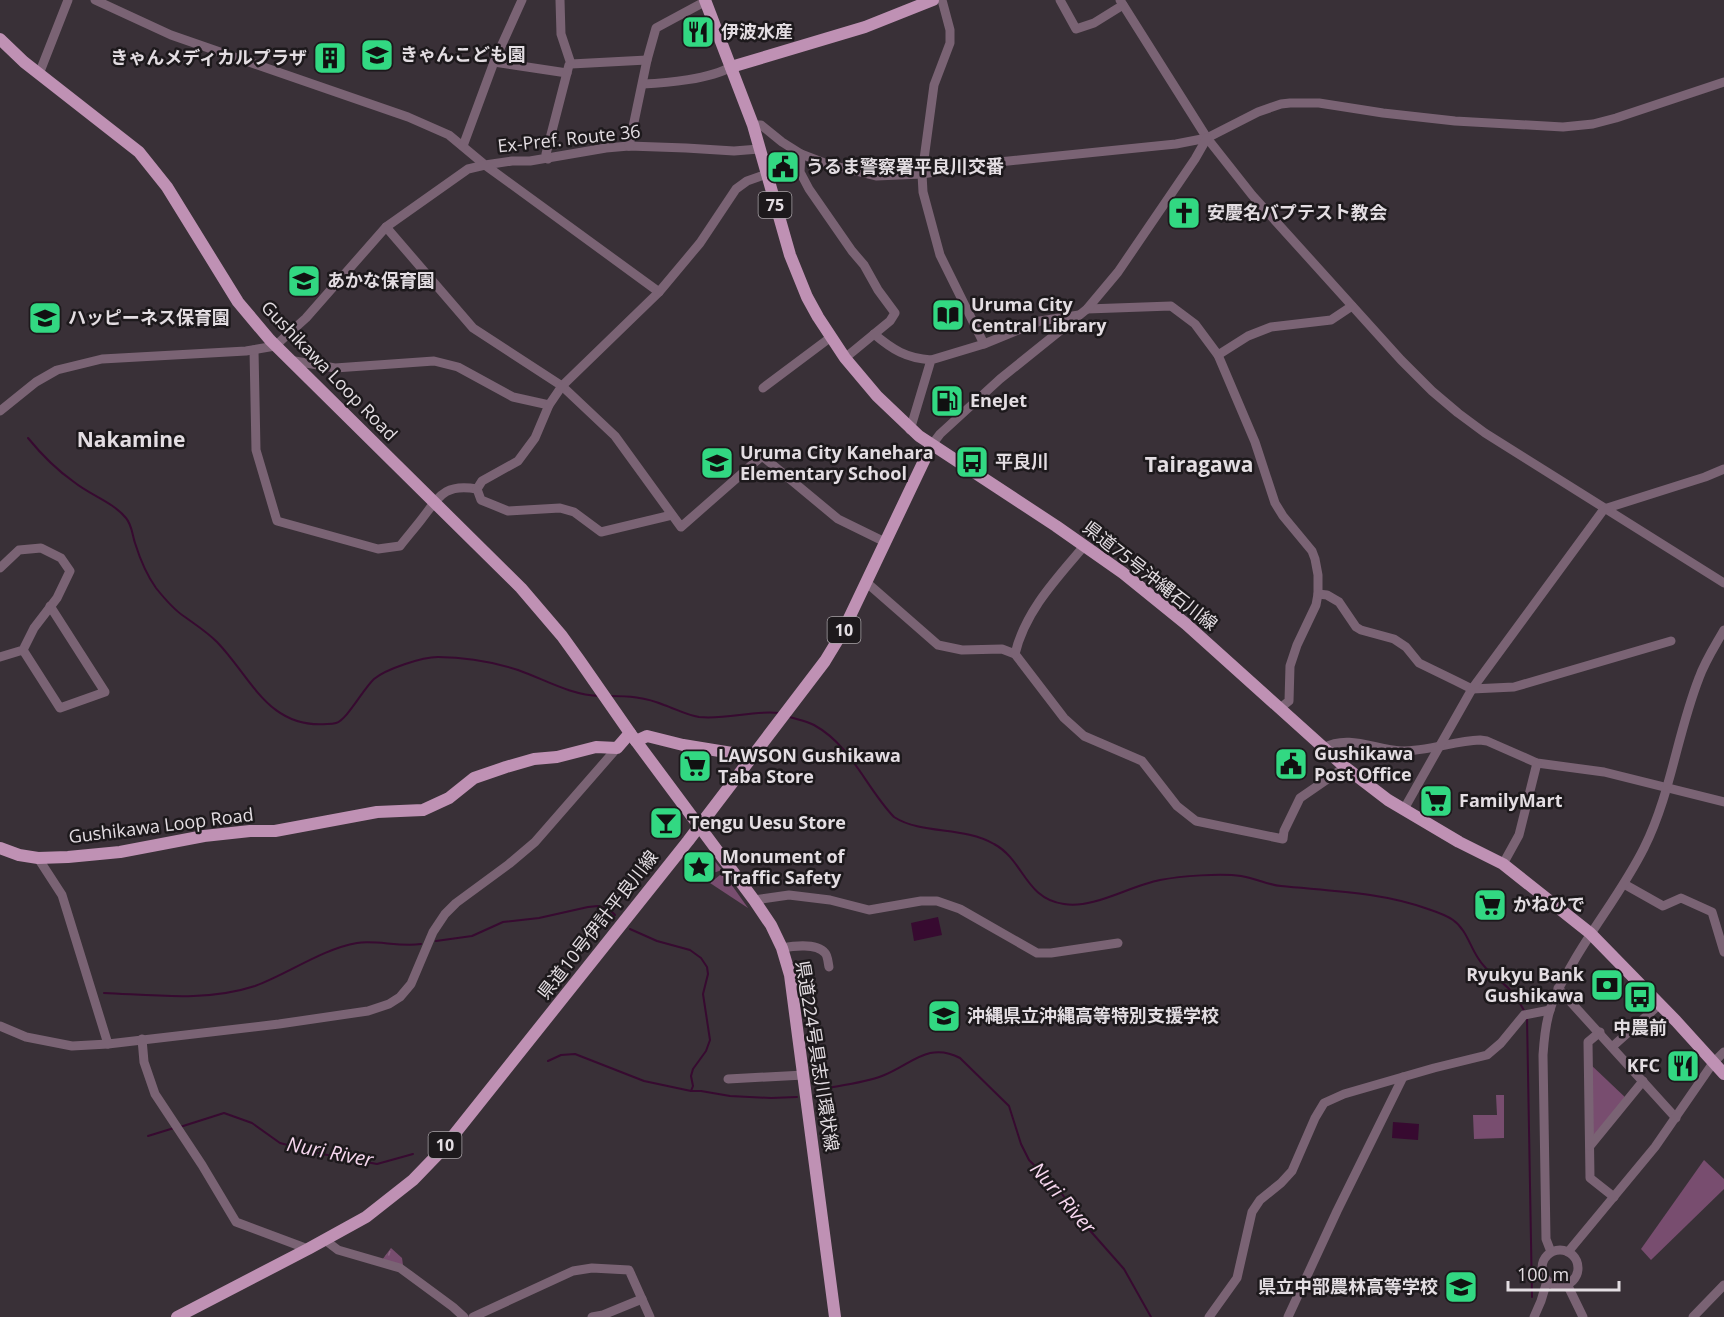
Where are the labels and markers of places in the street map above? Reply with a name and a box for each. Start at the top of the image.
restaurant icon: 伊波水産 [680,14,716,50]
place label: 伊波水産 [721,19,793,43]
school or university icon: きゃんこども園 [359,37,395,73]
building icon: きゃんメディカルプラザ [312,40,348,76]
place label: きゃんこども園 [400,42,526,66]
place label: きゃんメディカルプラザ [110,45,307,69]
public building icon: うるま警察署平良川交番 [765,149,801,185]
place label: うるま警察署平良川交番 [806,154,1004,178]
church icon: 安慶名バプテスト教会 [1166,195,1202,231]
place label: 安慶名バプテスト教会 [1207,200,1387,224]
school or university icon: あかな保育園 [286,263,322,299]
place label: あかな保育園 [327,268,435,292]
place label: Uruma City Central Library [971,292,1107,337]
library icon: Uruma City Central Library [930,297,966,333]
school or university icon: ハッピーネス保育園 [27,300,63,336]
place label: ハッピーネス保育園 [68,305,230,329]
fuel station icon: EneJet [929,383,965,419]
place label: EneJet [970,388,1027,412]
place label: Uruma City Kanehara Elementary School [740,440,934,485]
bus stop icon: 平良川 [954,444,990,480]
school or university icon: Uruma City Kanehara Elementary School [699,445,735,481]
place label: 平良川 [995,449,1049,473]
place label: Gushikawa Post Office [1314,741,1413,786]
place label: LAWSON Gushikawa Taba Store [718,743,901,788]
public building icon: Gushikawa Post Office [1273,746,1309,782]
supermarket icon: LAWSON Gushikawa Taba Store [677,748,713,784]
supermarket icon: FamilyMart [1418,783,1454,819]
place label: FamilyMart [1459,788,1563,812]
bar icon: Tengu Uesu Store [648,805,684,841]
place label: Tengu Uesu Store [689,810,846,834]
place label: Monument of Traffic Safety [722,844,846,889]
place icon: Monument of Traffic Safety [681,849,717,885]
supermarket icon: かねひで [1472,887,1508,923]
place label: かねひで [1513,892,1585,916]
place label: Ryukyu Bank Gushikawa [1466,962,1585,1007]
bank icon: Ryukyu Bank Gushikawa [1589,967,1625,1003]
bus stop icon: 中農前 [1622,979,1658,1015]
school or university icon: 沖縄県立沖縄高等特別支援学校 [926,998,962,1034]
place label: 沖縄県立沖縄高等特別支援学校 [967,1003,1219,1027]
place label: 中農前 [1613,1015,1667,1039]
restaurant icon: KFC [1665,1048,1701,1084]
place label: KFC [1627,1053,1660,1077]
school or university icon: 県立中部農林高等学校 [1443,1269,1479,1305]
place label: 県立中部農林高等学校 [1258,1274,1438,1298]

